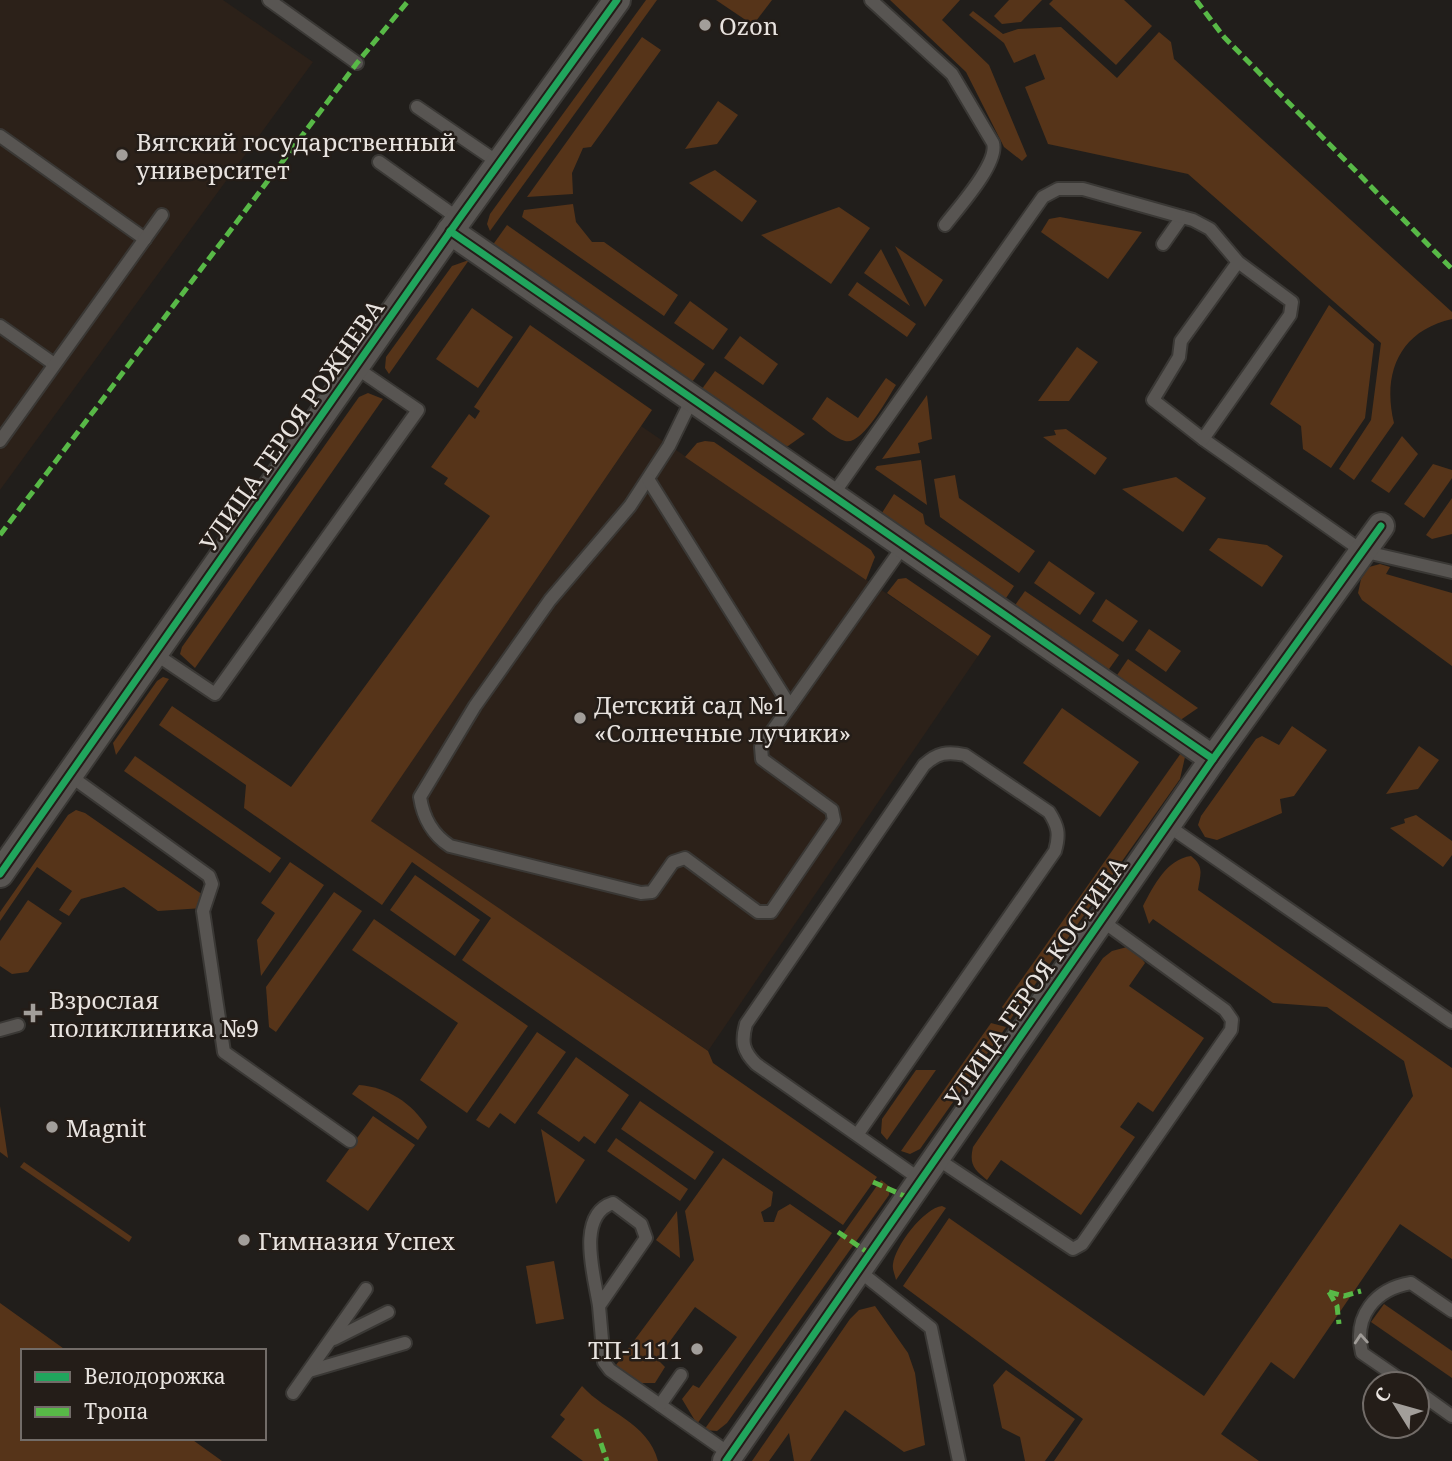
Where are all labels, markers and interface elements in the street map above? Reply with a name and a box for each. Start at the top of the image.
place label: Ozon [719,9,778,42]
marker: Ozon [697,17,713,33]
place label: Вятский государственный университет [136,125,456,186]
marker: Вятский государственный университет [114,147,130,163]
street label: УЛИЦА ГЕРОЯ РОЖНЕВА [191,292,391,557]
place label: Детский сад №1 «Солнечные лучики» [594,688,851,749]
marker: Детский сад №1 «Солнечные лучики» [572,710,588,726]
street label: УЛИЦА ГЕРОЯ КОСТИНА [936,850,1134,1112]
place label: Взрослая поликлиника №9 [49,983,259,1044]
marker: Взрослая поликлиника №9 [23,1003,43,1023]
place label: Magnit [66,1111,147,1144]
marker: Magnit [44,1119,60,1135]
place label: Гимназия Успех [258,1224,455,1257]
marker: Гимназия Успех [236,1232,252,1248]
place label: ТП-1111 [588,1333,683,1366]
one-way arrow [1354,1333,1369,1344]
marker: ТП-1111 [689,1341,705,1357]
legend [21,1349,266,1440]
text: Велодорожка [84,1362,226,1390]
north arrow [1361,1370,1431,1440]
text: С [1368,1382,1397,1408]
text: Тропа [84,1397,148,1425]

